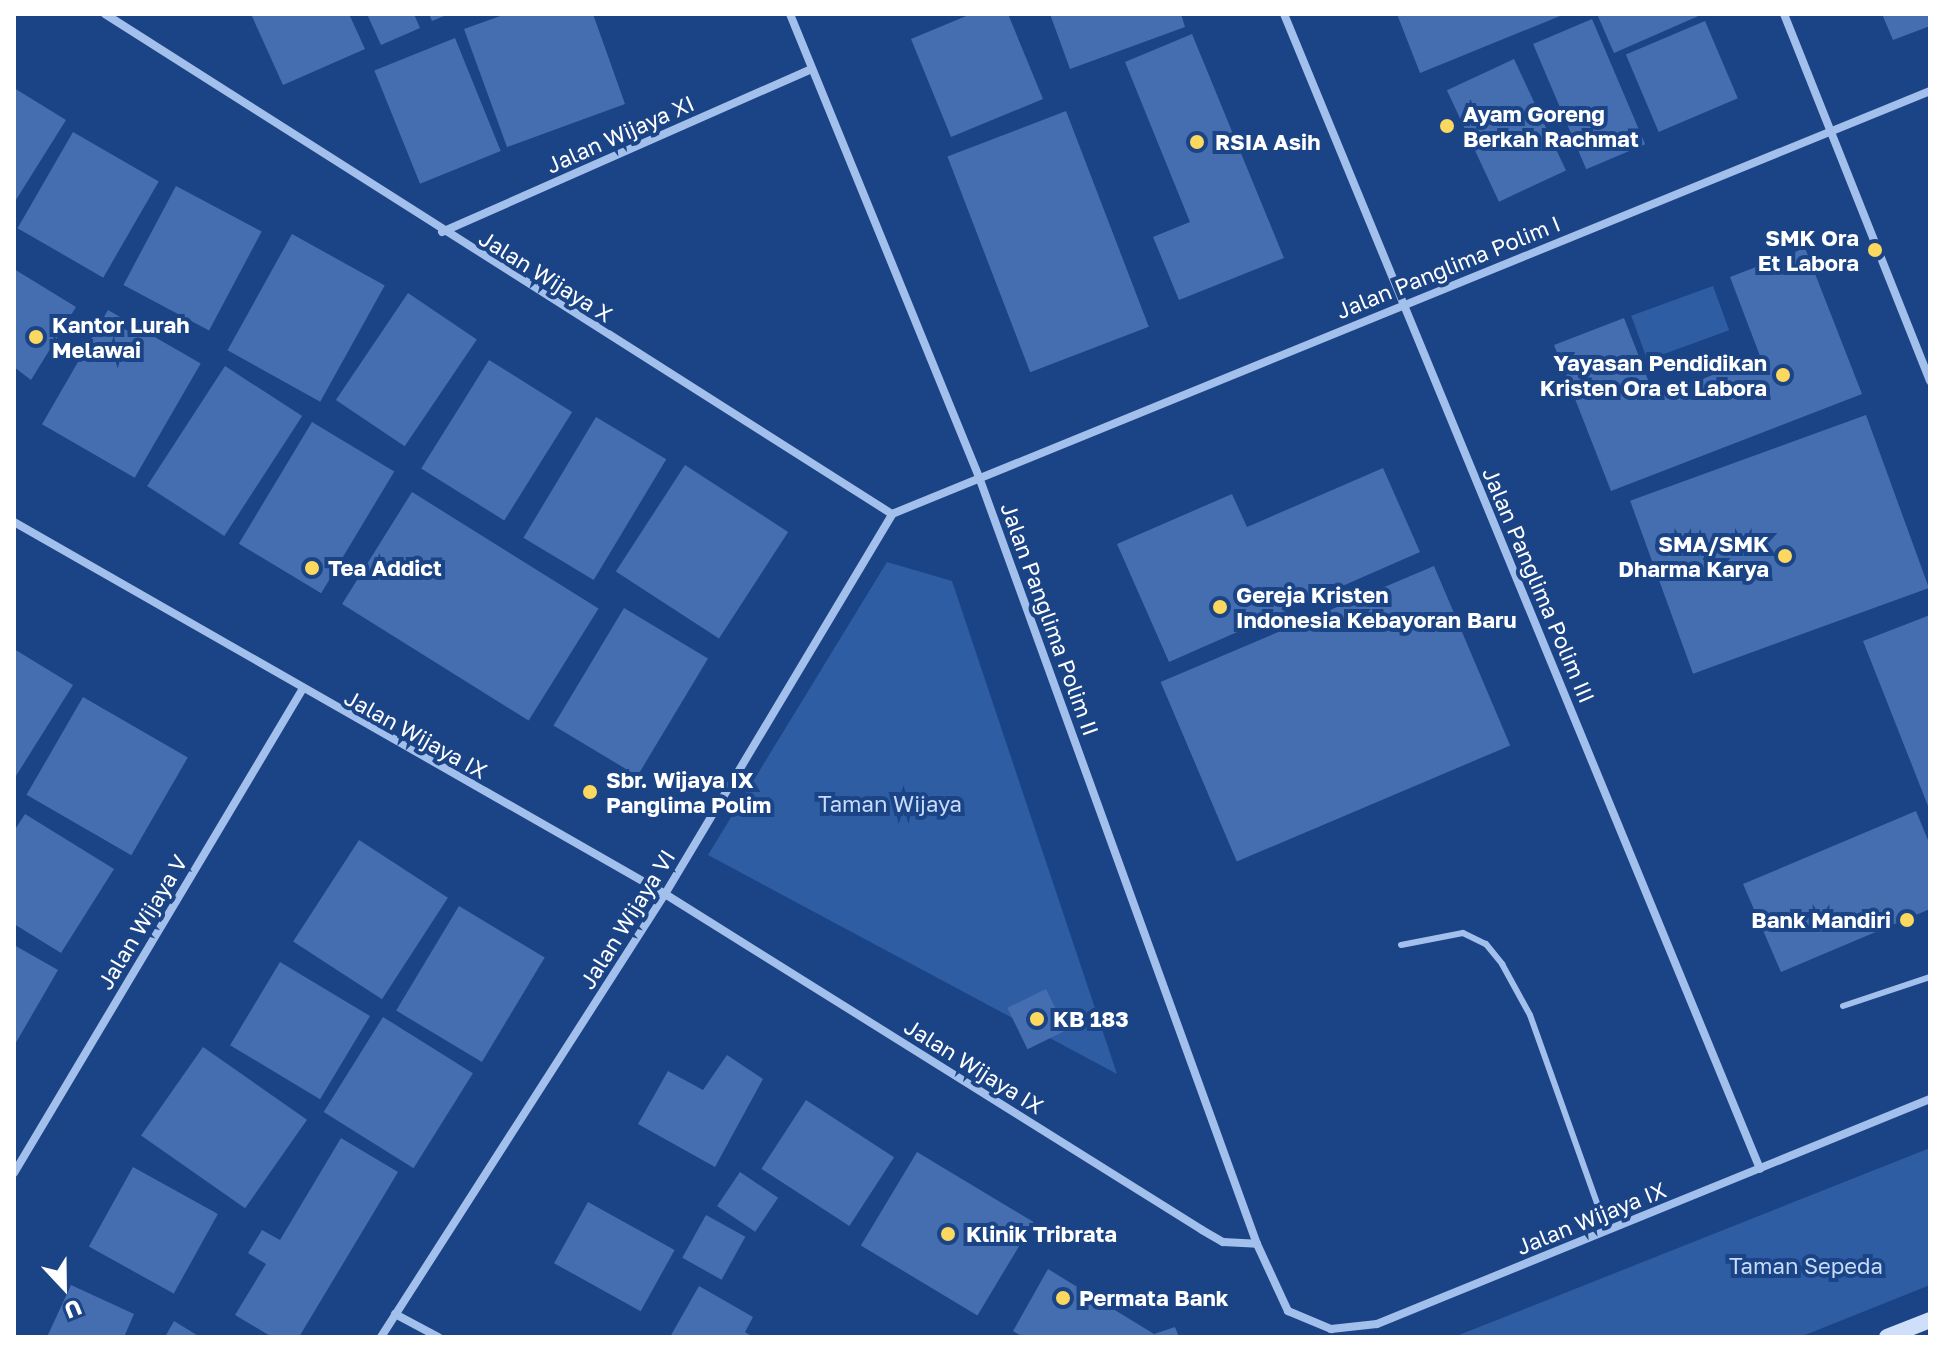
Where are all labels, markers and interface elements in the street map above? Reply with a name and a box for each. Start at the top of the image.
street label: Jalan Wijaya XI [542,90,698,178]
place label: Ayam Goreng Berkah Rachmat [1463,100,1639,152]
marker: Ayam Goreng Berkah Rachmat [1438,117,1456,135]
place label: RSIA Asih [1215,129,1320,155]
marker: RSIA Asih [1186,131,1208,153]
street label: Jalan Panglima Polim I [1332,210,1564,324]
street label: Jalan Wijaya X [474,224,618,328]
place label: SMK Ora Et Labora [1758,224,1859,276]
marker: SMK Ora Et Labora [1866,241,1884,259]
place label: Kantor Lurah Melawai [52,311,190,362]
marker: Kantor Lurah Melawai [27,328,45,346]
place label: Yayasan Pendidikan Kristen Ora et Labora [1540,349,1767,400]
marker: Yayasan Pendidikan Kristen Ora et Labora [1774,366,1792,384]
street label: Jalan Panglima Polim III [1477,463,1601,707]
street label: Jalan Panglima Polim II [995,499,1105,739]
place label: SMA/SMK Dharma Karya [1618,530,1769,582]
marker: SMA/SMK Dharma Karya [1776,547,1794,565]
place label: Tea Addict [328,555,442,581]
marker: Tea Addict [303,559,321,577]
place label: Gereja Kristen Indonesia Kebayoran Baru [1236,581,1517,632]
marker: Gereja Kristen Indonesia Kebayoran Baru [1211,598,1229,616]
street label: Jalan Wijaya IX [340,684,492,784]
place label: Sbr. Wijaya IX Panglima Polim [606,766,771,818]
marker: Sbr. Wijaya IX Panglima Polim [581,783,599,801]
park label: Taman Wijaya [818,791,962,817]
street label: Jalan Wijaya VI [574,844,680,994]
street label: Jalan Wijaya V [91,850,193,994]
place label: Bank Mandiri [1751,907,1891,933]
marker: Bank Mandiri [1898,911,1916,929]
place label: KB 183 [1053,1006,1129,1032]
marker: KB 183 [1028,1010,1046,1028]
street label: Jalan Wijaya IX [900,1013,1048,1119]
street label: Jalan Wijaya IX [1512,1176,1670,1260]
place label: Klinik Tribrata [966,1221,1117,1247]
marker: Klinik Tribrata [937,1223,959,1245]
north arrow [24,1247,104,1327]
park label: Taman Sepeda [1729,1253,1883,1279]
place label: Permata Bank [1079,1285,1229,1311]
marker: Permata Bank [1054,1289,1072,1307]
text: U [61,1294,86,1325]

